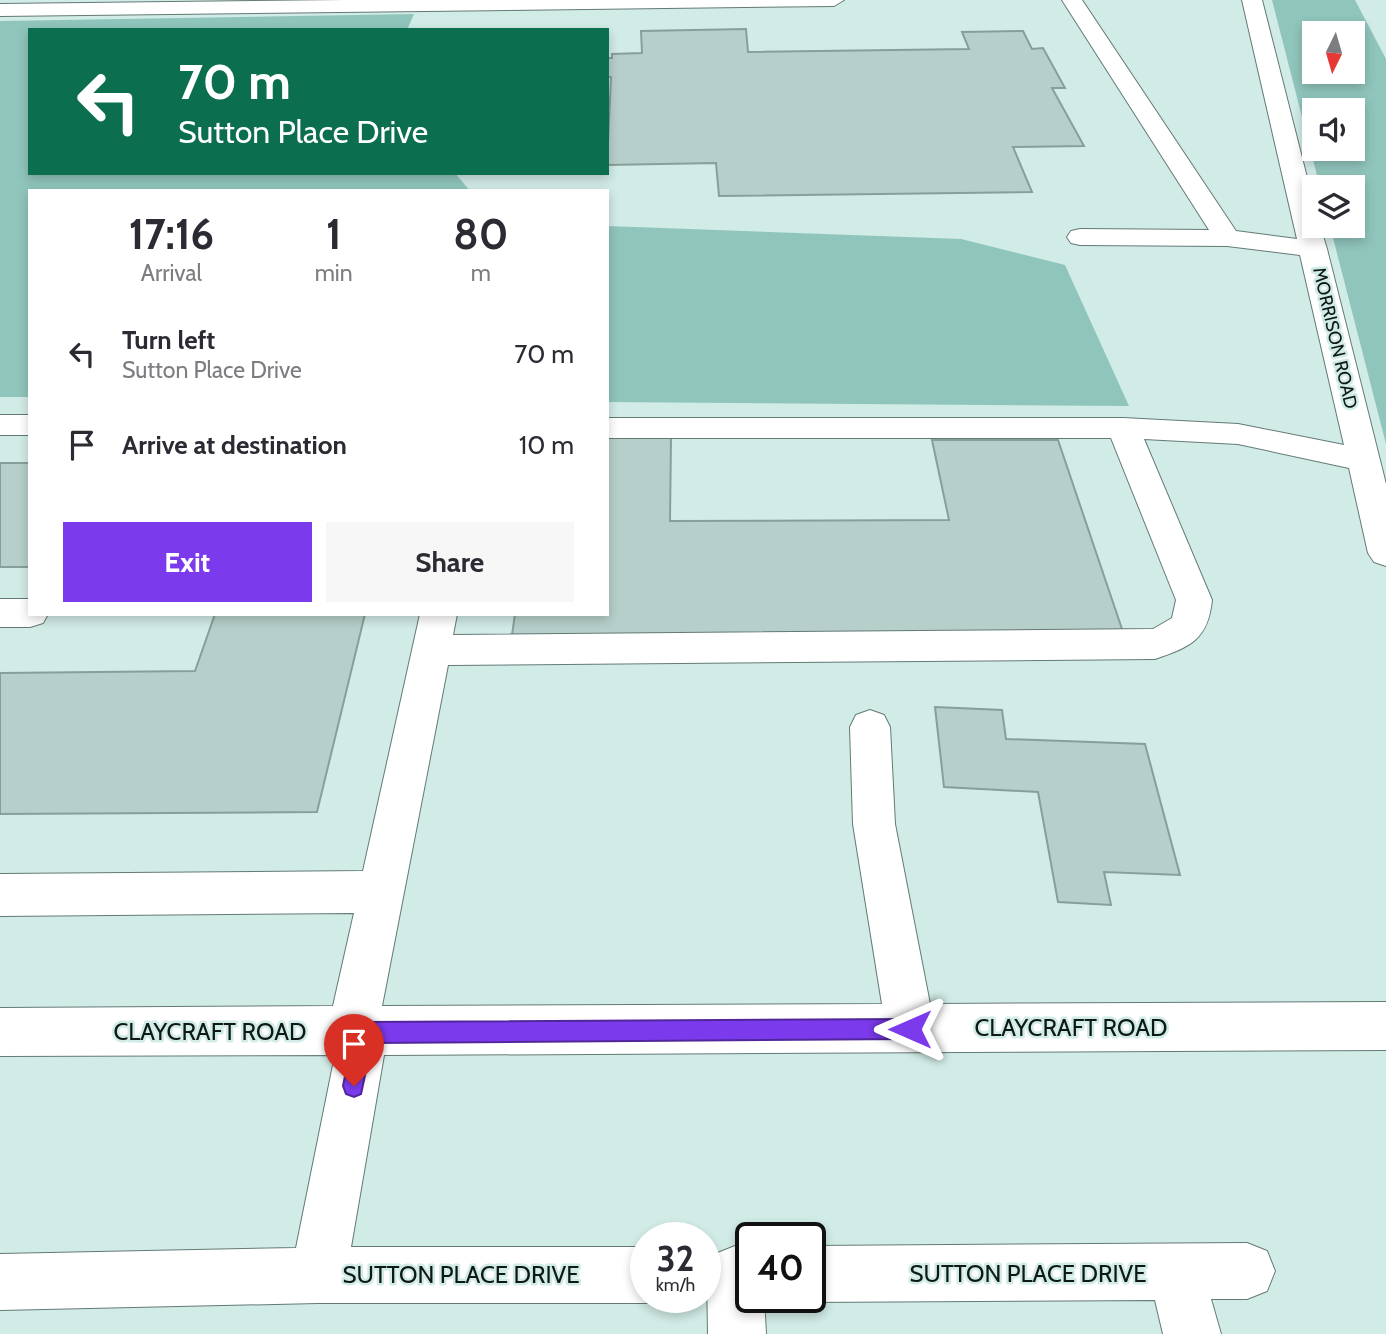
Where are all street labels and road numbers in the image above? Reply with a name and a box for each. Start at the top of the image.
street label: MORRISON ROAD [1308,265,1362,411]
street label: CLAYCRAFT ROAD [975,1013,1167,1042]
street label: CLAYCRAFT ROAD [114,1017,306,1046]
street label: SUTTON PLACE DRIVE [910,1259,1146,1288]
street label: SUTTON PLACE DRIVE [343,1260,579,1289]

